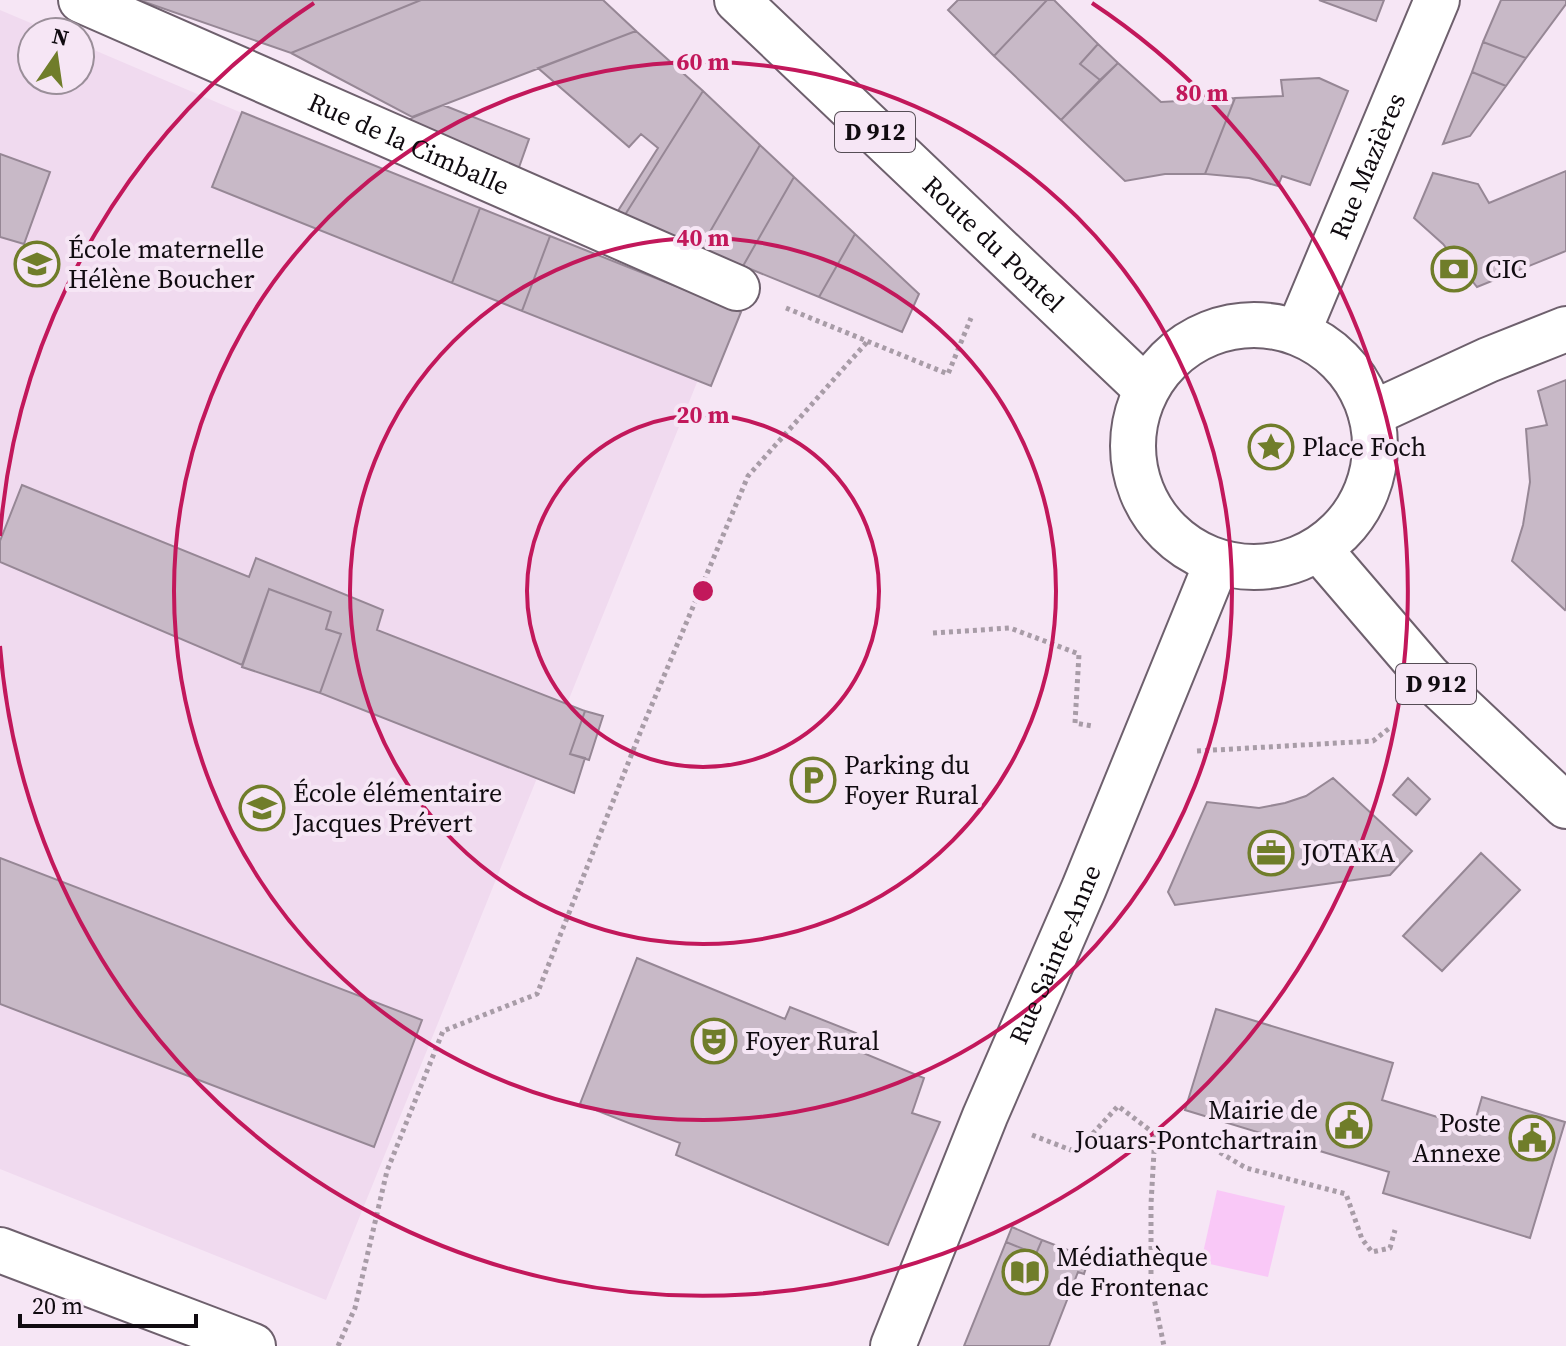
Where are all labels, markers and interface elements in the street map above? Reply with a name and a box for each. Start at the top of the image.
north arrow [16,16,96,96]
text: N [49,20,72,53]
text: 60 m [677,45,730,78]
text: 80 m [1176,76,1229,109]
street label: Rue de la Cimballe [303,84,515,204]
street label: Rue Mazières [1321,87,1414,245]
road number: D 912 [835,112,915,152]
street label: Route du Pontel [915,168,1073,320]
text: 40 m [677,221,730,254]
place label: École maternelle Hélène Boucher [68,231,264,297]
school or university icon: École maternelle Hélène Boucher [13,240,61,288]
bank icon: CIC [1430,245,1478,293]
place label: CIC [1485,251,1527,287]
text: 20 m [677,398,730,431]
place icon: Place Foch [1247,423,1295,471]
place label: Place Foch [1302,429,1426,465]
centre of rings [689,577,717,605]
road number: D 912 [1396,664,1476,704]
place label: Parking du Foyer Rural [844,747,979,813]
parking icon: Parking du Foyer Rural [789,756,837,804]
place label: École élémentaire Jacques Prévert [292,775,502,841]
school or university icon: École élémentaire Jacques Prévert [238,784,286,832]
office icon: JOTAKA [1247,829,1295,877]
place label: JOTAKA [1301,835,1395,871]
street label: Rue Sainte-Anne [1000,859,1110,1050]
theatre icon: Foyer Rural [690,1017,738,1065]
place label: Foyer Rural [745,1023,880,1059]
place label: Mairie de Jouars-Pontchartrain [1074,1092,1318,1158]
public building icon: Mairie de Jouars-Pontchartrain [1325,1101,1373,1149]
place label: Poste Annexe [1413,1105,1501,1171]
public building icon: Poste Annexe [1508,1114,1556,1162]
place label: Médiathèque de Frontenac [1056,1239,1209,1305]
library icon: Médiathèque de Frontenac [1001,1248,1049,1296]
scale bar [20,1278,196,1328]
text: 20 m [32,1289,83,1322]

